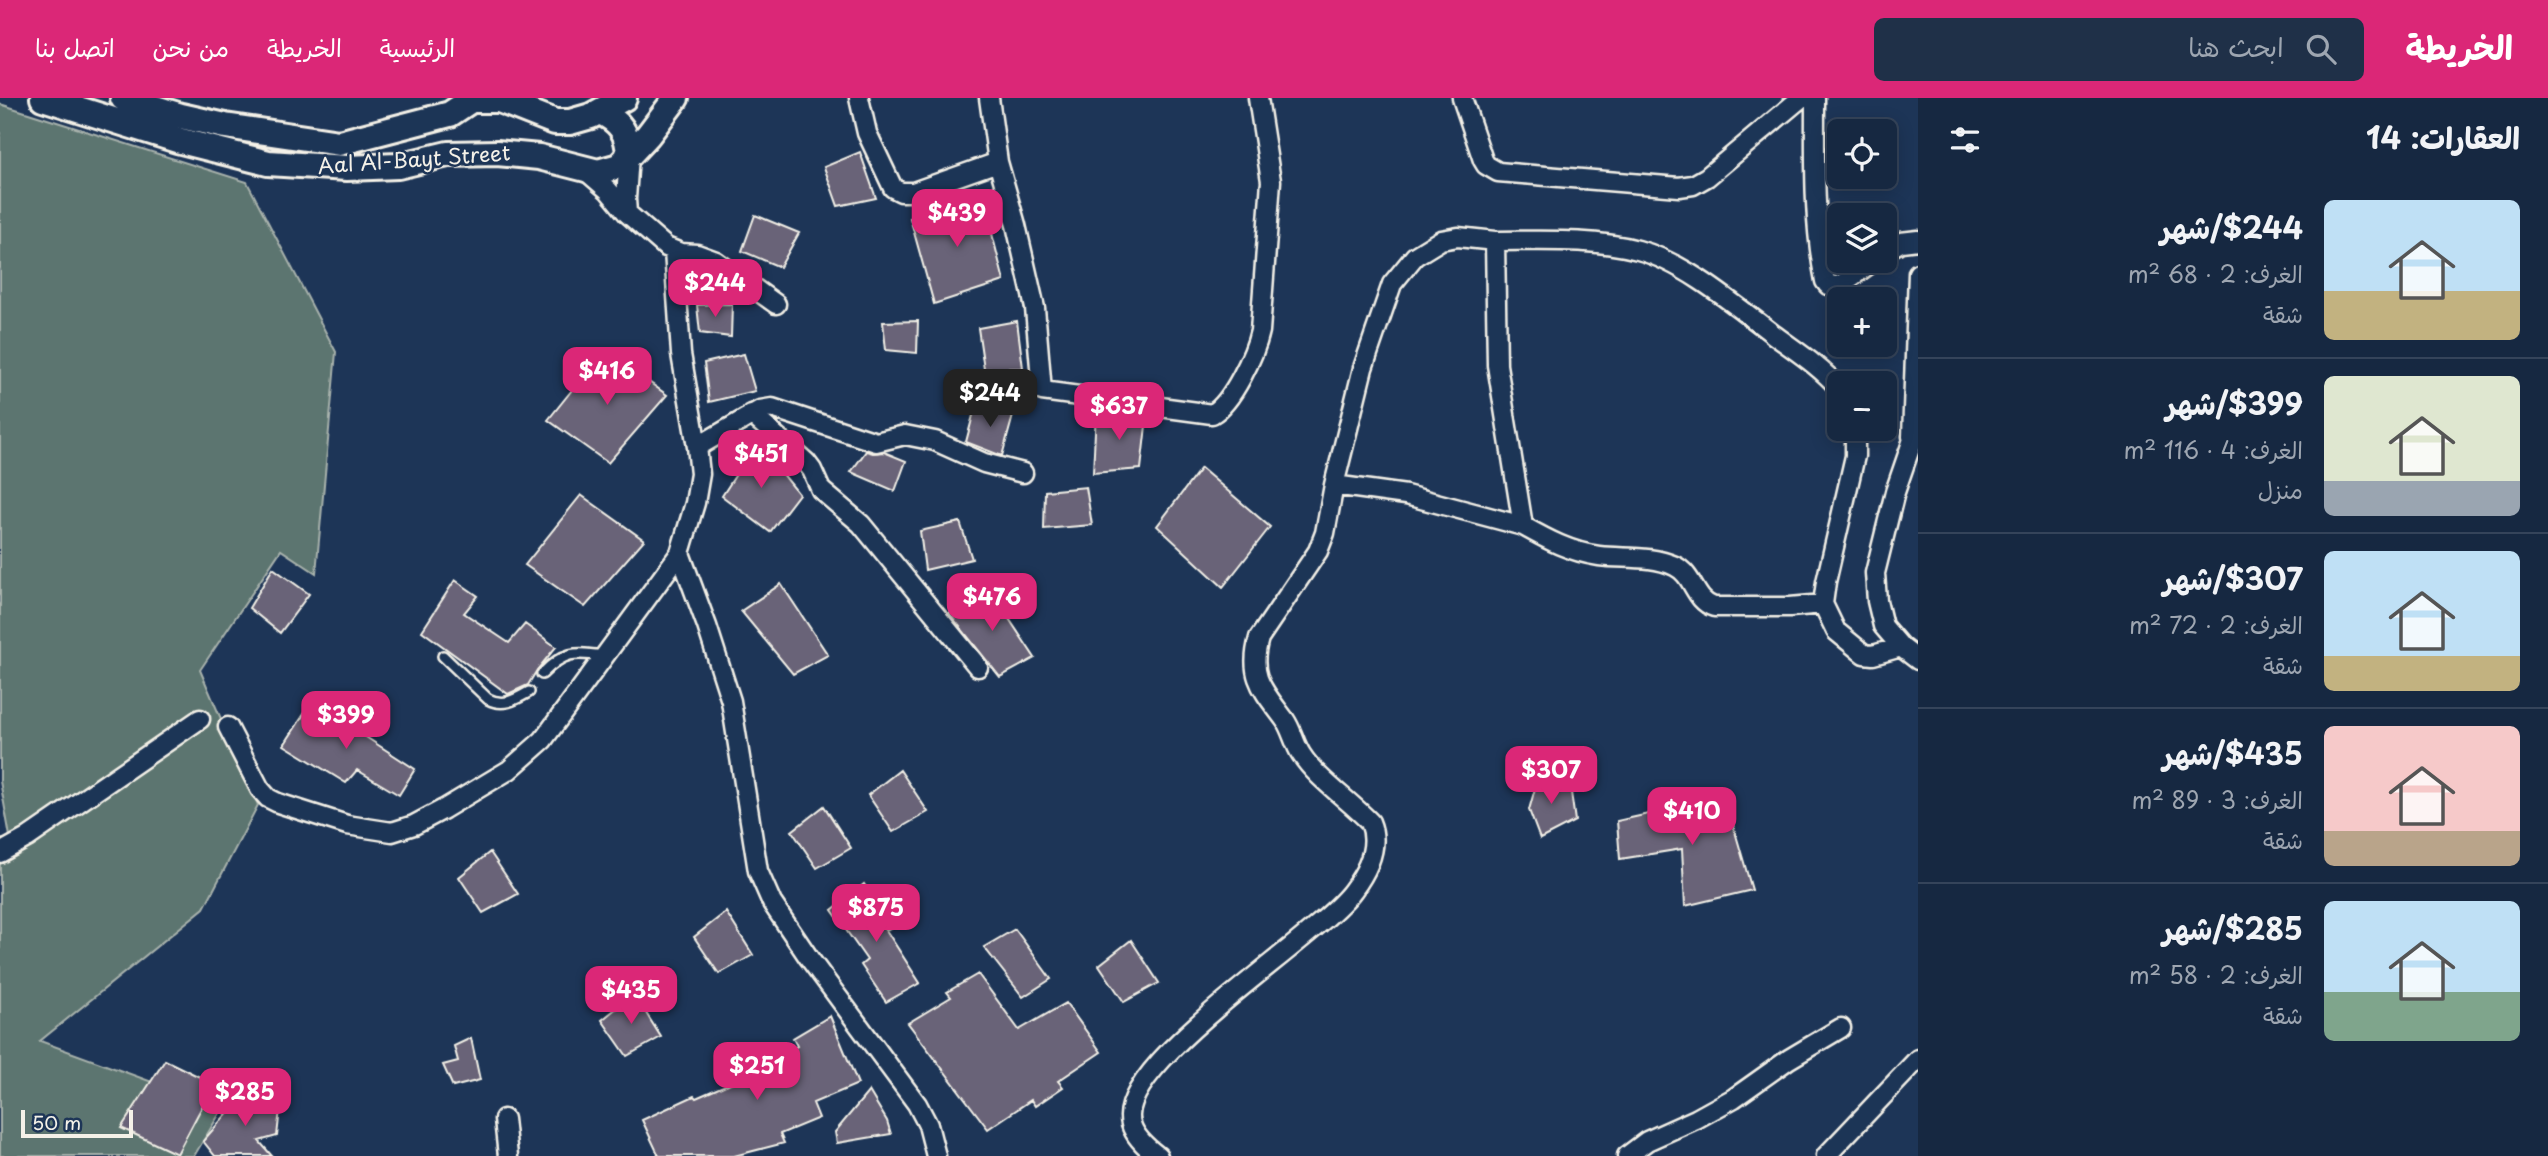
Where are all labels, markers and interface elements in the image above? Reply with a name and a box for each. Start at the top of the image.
search box [1874,18,2364,81]
text: الخريطة [2406,21,2513,71]
text: ابحث هنا [2188,27,2284,66]
text: اتصل بنا [35,29,115,65]
text: من نحن [153,29,229,65]
text: الخريطة [267,29,342,65]
text: الرئيسية [380,29,455,65]
icon: search [2302,30,2340,68]
text: العقارات: 14 [2366,114,2520,159]
map controls [1827,119,1897,441]
button: locate [1827,119,1897,189]
icon: filters [1946,121,1984,159]
street label: Aal Al-Bayt Street [316,135,511,181]
pin: $439 [916,190,998,249]
text: $439 [928,194,986,229]
button: layers [1827,203,1897,273]
text: $244/شهر [2160,204,2303,249]
icon: home [2380,228,2464,312]
text: الغرف: 2 · 68 m² [2128,256,2303,291]
pin: $244 [674,260,756,319]
text: $244 [684,264,746,299]
button: + [1827,287,1897,357]
text: شقة [2263,296,2303,331]
pin: $416 [566,348,648,407]
text: $416 [579,352,635,387]
pin: $244 [949,370,1031,429]
button: − [1827,371,1897,441]
text: $244 [959,374,1021,409]
text: $399/شهر [2166,380,2303,425]
pin: $637 [1078,382,1160,442]
text: $637 [1090,387,1148,422]
icon: home [2380,404,2464,488]
pin: $451 [720,430,802,490]
text: الغرف: 4 · 116 m² [2124,432,2303,467]
text: $451 [734,435,788,470]
text: منزل [2258,472,2303,507]
text: $307/شهر [2163,555,2303,600]
pin: $476 [951,574,1033,633]
text: $476 [963,578,1021,613]
icon: home [2380,579,2464,663]
text: الغرف: 2 · 72 m² [2129,607,2303,642]
text: شقة [2263,647,2303,682]
pin: $399 [305,692,387,751]
text: $399 [317,696,375,731]
text: $435/شهر [2163,730,2303,775]
pin: $307 [1510,746,1592,806]
text: $307 [1521,751,1581,786]
icon: home [2380,754,2464,838]
text: الغرف: 3 · 89 m² [2131,782,2303,817]
pin: $410 [1651,788,1733,847]
text: $410 [1663,792,1721,827]
text: شقة [2263,822,2303,857]
pin: $875 [835,884,917,944]
text: $875 [848,889,904,924]
text: $285/شهر [2163,905,2303,950]
icon: home [2380,929,2464,1013]
text: الغرف: 2 · 58 m² [2129,957,2303,992]
pin: $435 [590,967,672,1026]
text: $435 [601,971,661,1006]
text: شقة [2263,997,2303,1032]
pin: $251 [716,1042,798,1102]
text: $251 [729,1047,785,1082]
pin: $285 [204,1068,286,1128]
text: $285 [215,1073,275,1108]
scale bar [21,1107,133,1139]
text: 50 m [32,1108,81,1136]

